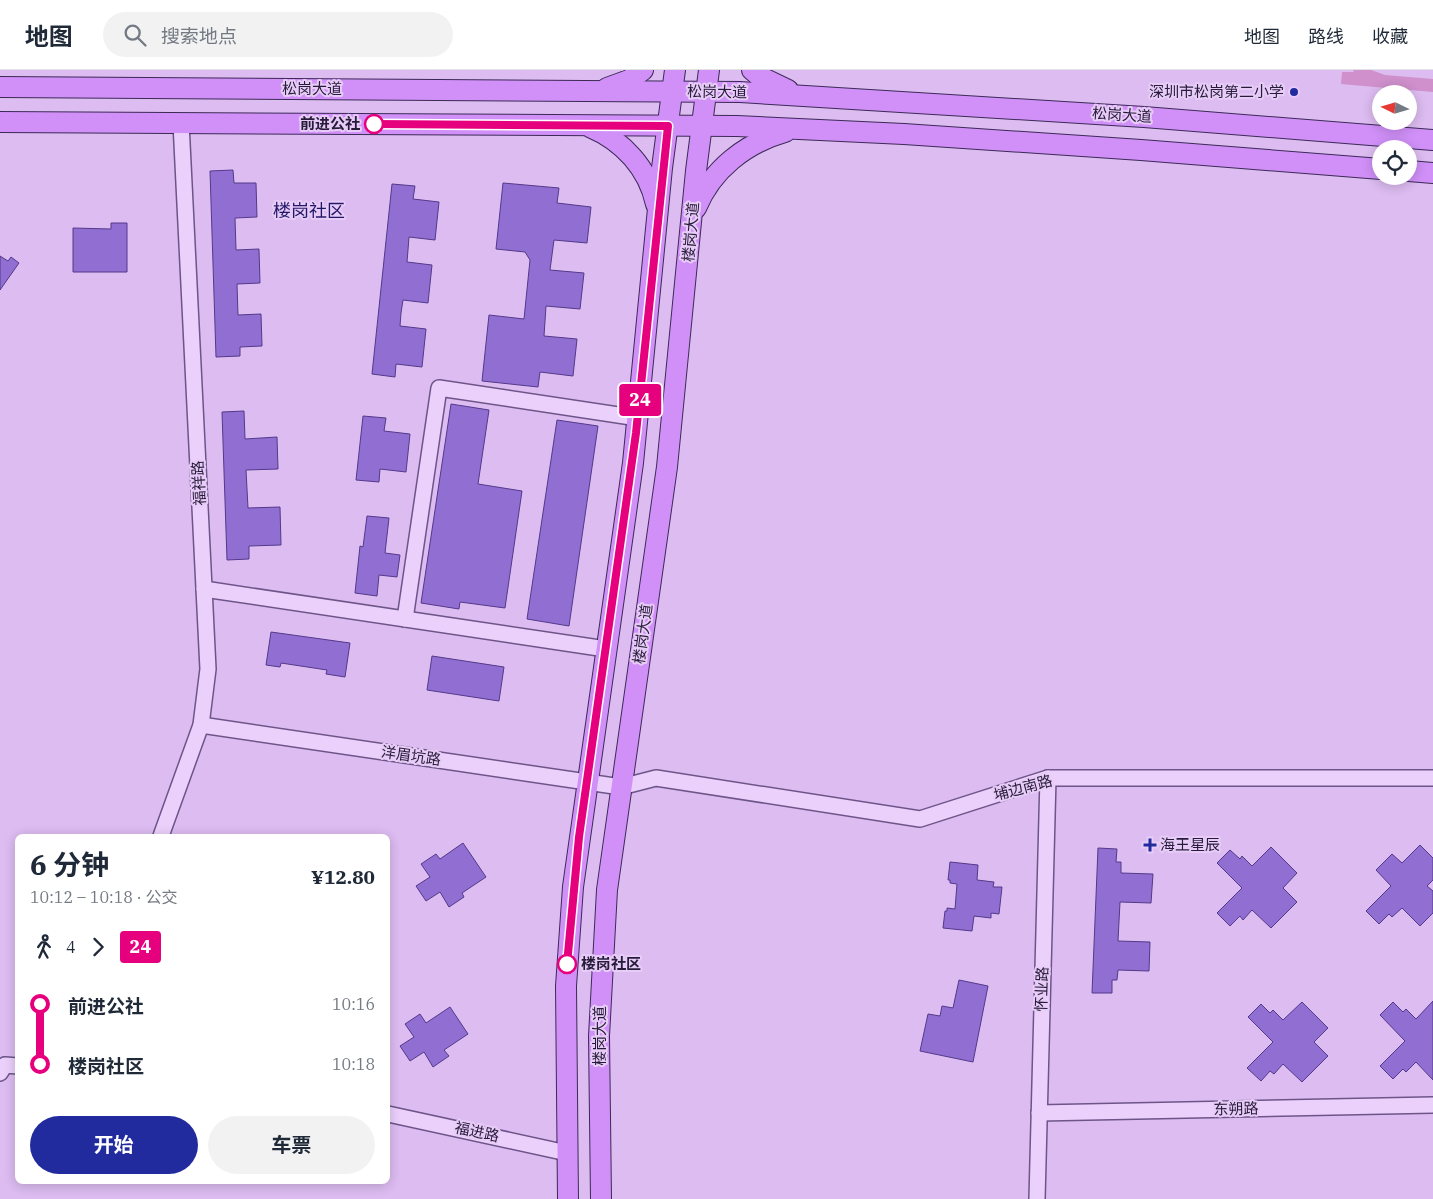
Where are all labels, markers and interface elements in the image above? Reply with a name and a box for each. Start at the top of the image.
search box [103,12,453,57]
text: 地图 [25,20,73,52]
icon: search [121,21,149,49]
text: 搜索地点 [161,24,237,48]
text: 地图 [1244,25,1280,48]
text: 路线 [1308,25,1344,48]
text: 收藏 [1372,25,1408,48]
street label: 松岗大道 [282,79,342,98]
street label: 松岗大道 [687,81,747,102]
place label: 深圳市松岗第二小学 [1149,82,1284,101]
north arrow [1372,85,1418,130]
map controls [1372,85,1417,185]
marker: 深圳市松岗第二小学 [1288,86,1300,98]
street label: 松岗大道 [1091,103,1153,126]
place label: 前进公社 [300,114,360,133]
marker: 前进公社 [364,114,384,134]
button: locate [1372,140,1417,185]
district label: 楼岗社区 [273,199,345,222]
street label: 楼岗大道 [678,201,703,263]
line badge: 24 [618,384,662,416]
text: 24 [629,388,651,411]
street label: 福祥路 [188,460,209,506]
street label: 楼岗大道 [629,603,656,665]
street label: 洋眉坑路 [380,742,442,769]
street label: 埔边南路 [991,771,1054,804]
place label: 海王星辰 [1160,835,1220,854]
marker: 海王星辰 [1144,839,1156,851]
text: 6 分钟 [30,846,109,883]
text: ¥12.80 [311,865,375,889]
text: 10:12 – 10:18 · 公交 [30,887,177,907]
icon: walk [30,933,58,961]
icon: forward [84,933,112,961]
text: 24 [130,935,151,958]
text: 4 [66,937,76,957]
marker: 楼岗社区 [557,954,577,974]
place label: 楼岗社区 [581,954,641,973]
street label: 怀业路 [1031,966,1052,1012]
text: 前进公社 [68,994,144,1018]
text: 10:16 [332,994,375,1014]
street label: 楼岗大道 [590,1006,609,1066]
text: 楼岗社区 [68,1054,144,1078]
text: 10:18 [332,1054,375,1074]
street label: 东朔路 [1213,1099,1259,1118]
button: 开始 [30,1116,198,1174]
button: 车票 [208,1116,375,1174]
street label: 福进路 [453,1118,501,1145]

